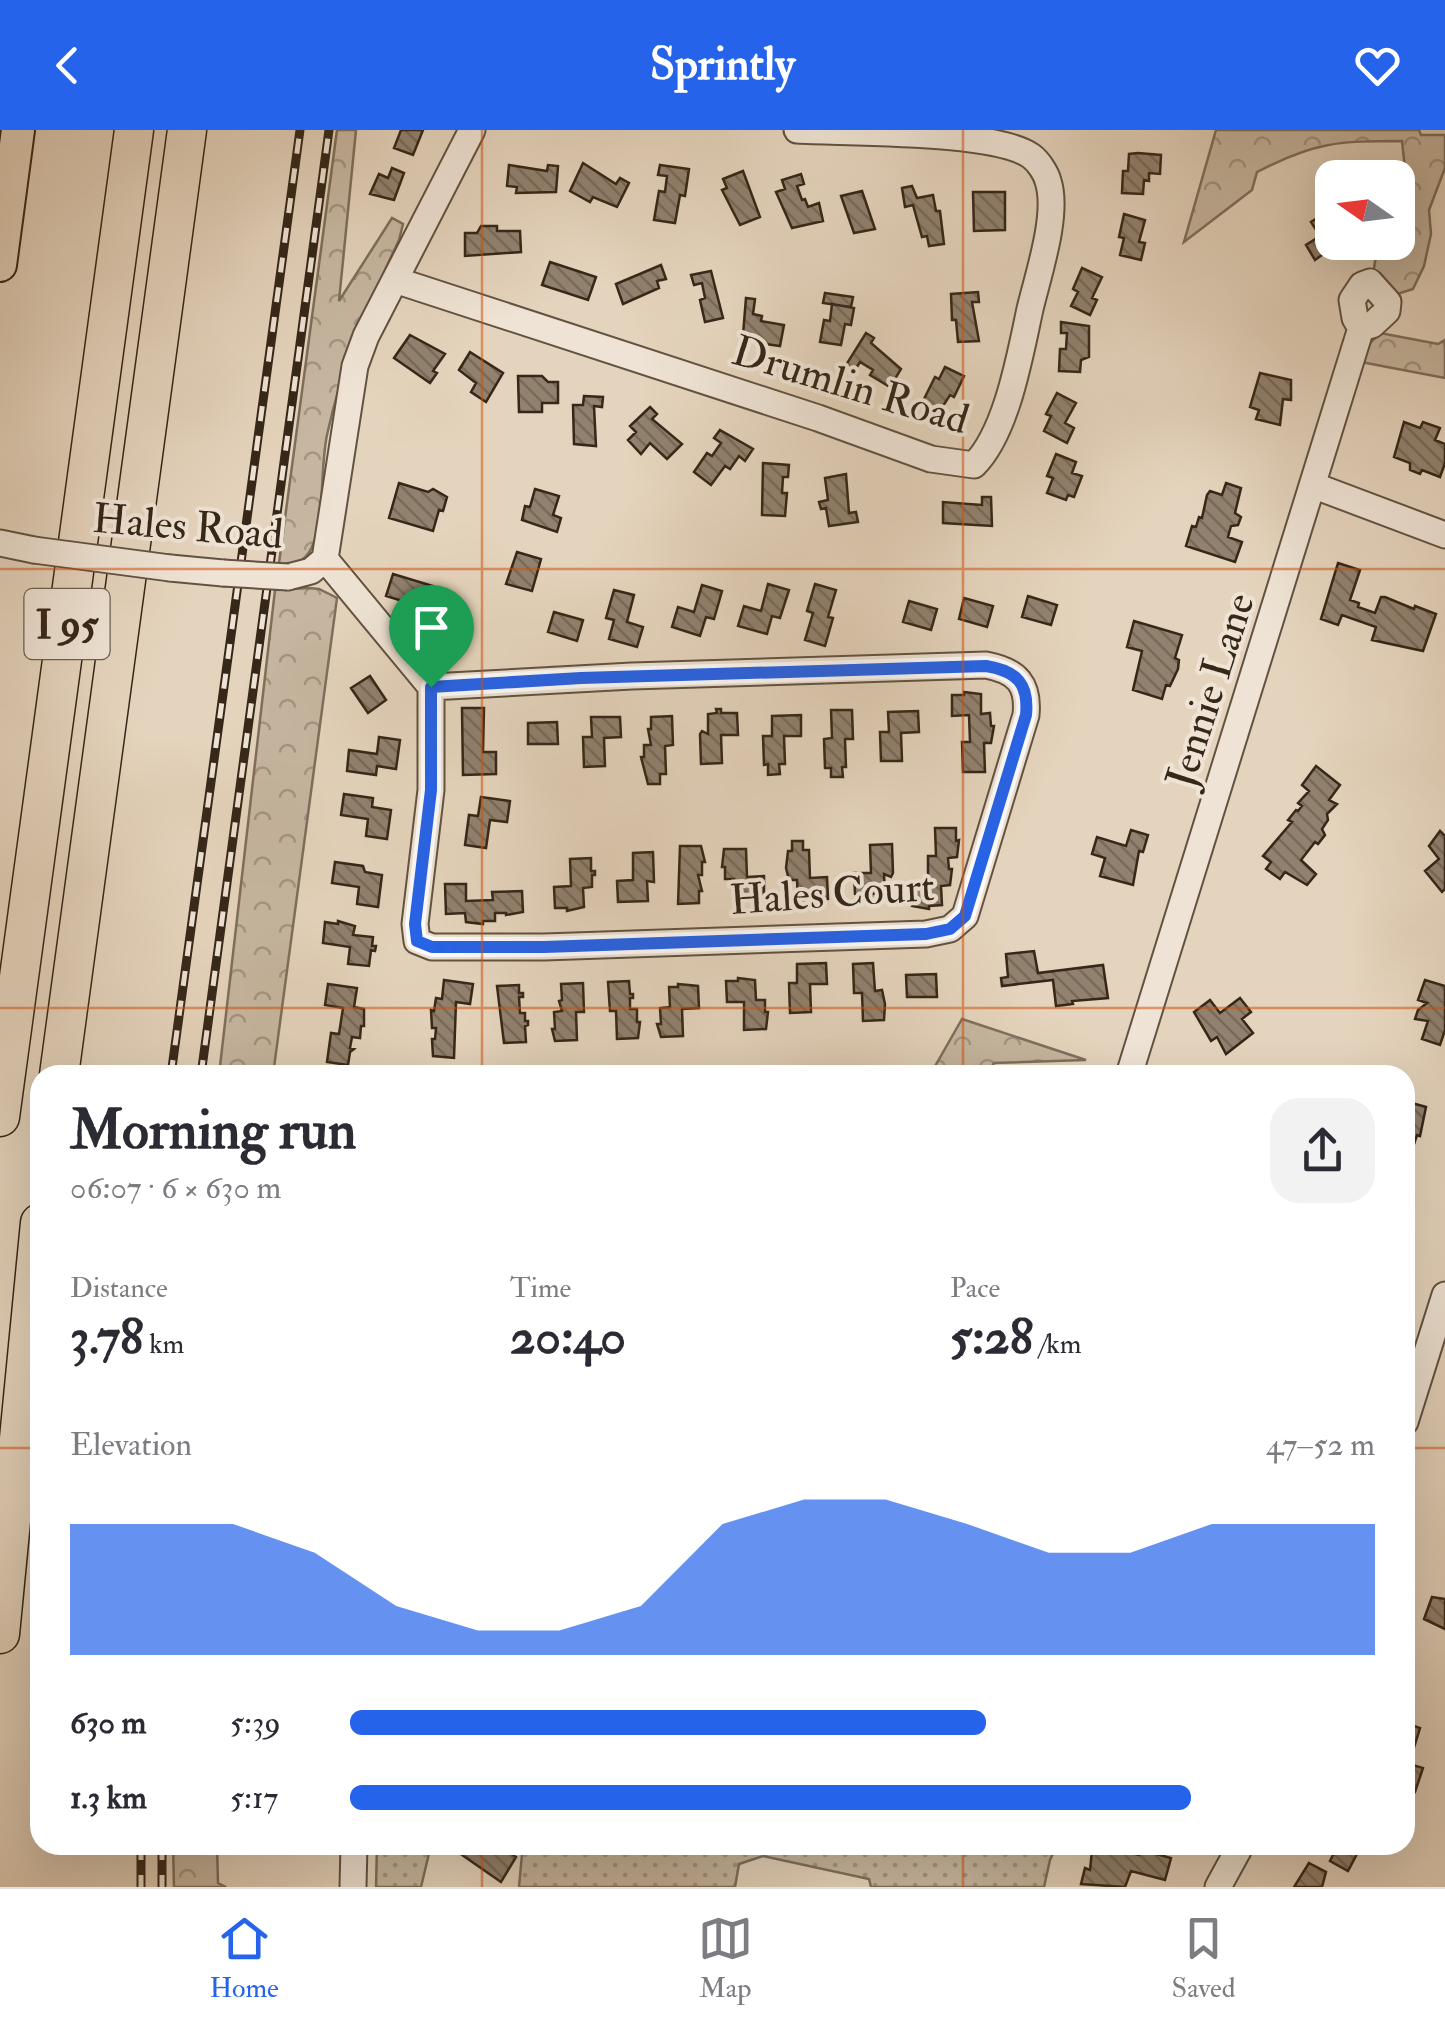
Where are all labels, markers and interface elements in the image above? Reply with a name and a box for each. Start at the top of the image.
text: Sprintly [650,37,795,93]
icon: back [40,38,95,93]
icon: heart [1350,38,1405,93]
north arrow [1315,160,1415,260]
map controls [1315,160,1415,260]
street label: Drumlin Road [726,325,975,447]
street label: Hales Road [90,493,285,561]
pin [389,585,474,688]
street label: Jennie Lane [1155,587,1267,795]
road number: I 95 [24,589,110,659]
icon: arrive [404,600,459,655]
street label: Hales Court [728,861,936,927]
text: Morning run [70,1096,356,1165]
button: share [1270,1098,1375,1203]
text: 06:07 · 6 × 630 m [70,1168,281,1208]
text: Distance [70,1271,168,1306]
text: Time [510,1271,571,1306]
text: Pace [950,1271,1000,1306]
text: 3.78 [70,1306,143,1369]
text: 20:40 [510,1306,626,1369]
text: 5:28 [950,1306,1033,1369]
text: km [143,1327,184,1362]
text: /km [1033,1327,1081,1362]
text: Elevation [70,1425,192,1465]
text: 47–52 m [1266,1425,1375,1465]
text: 630 m [70,1703,146,1743]
text: 5:39 [230,1703,281,1743]
text: 1.3 km [70,1778,147,1818]
text: 5:17 [230,1778,278,1818]
tab: Home [209,1911,279,2006]
tab: Map [698,1911,753,2006]
tab: Saved [1172,1911,1236,2006]

